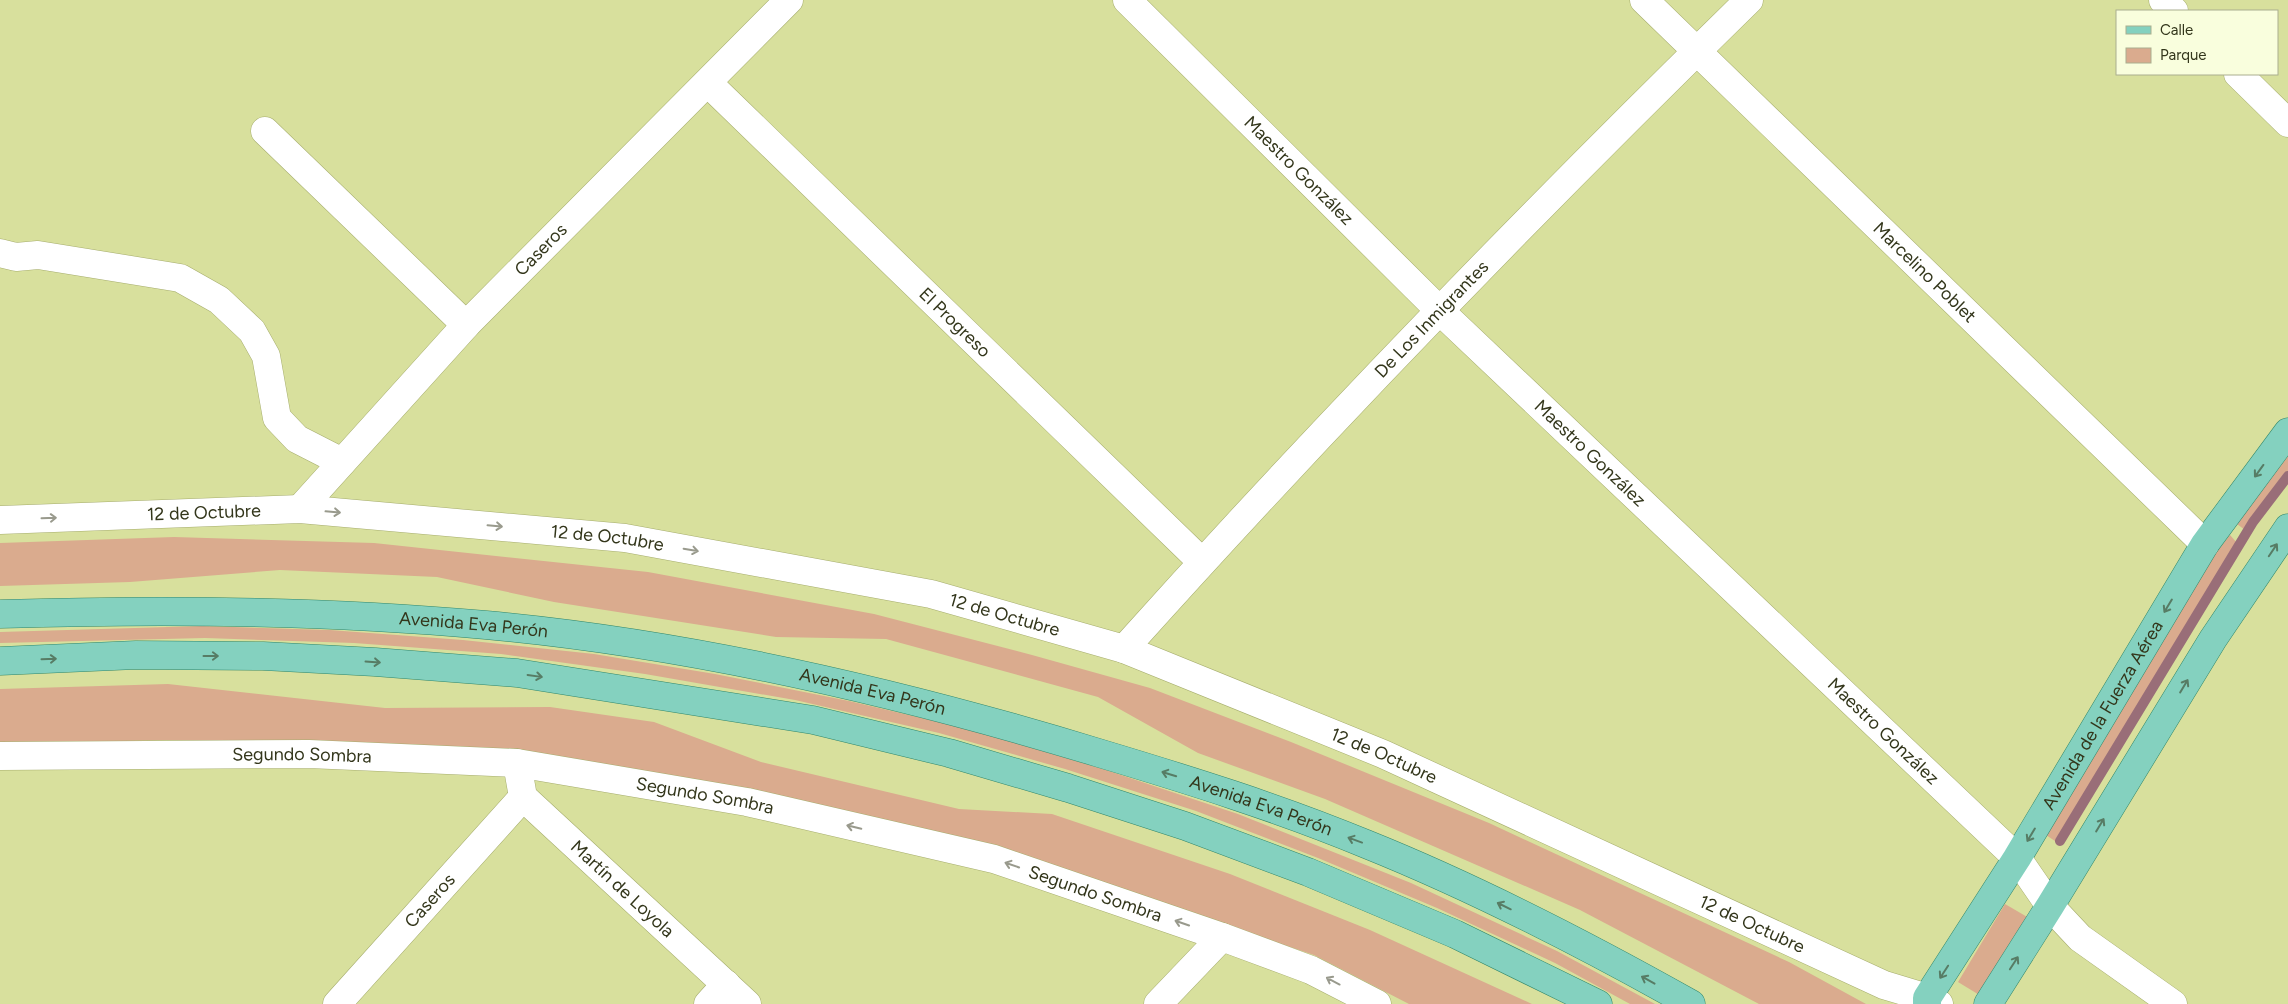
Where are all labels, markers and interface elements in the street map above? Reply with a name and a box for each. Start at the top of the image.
legend [2116,10,2278,75]
text: Calle [2160,21,2193,39]
text: Parque [2160,46,2207,64]
street label: Maestro González [1239,112,1358,230]
street label: Marcelino Poblet [1869,217,1981,327]
street label: Caseros [510,219,572,281]
street label: De Los Inmigrantes [1370,256,1493,382]
street label: El Progreso [915,283,995,362]
street label: Maestro González [1530,395,1650,511]
one-way arrow [2254,464,2264,478]
street label: 12 de Octubre [147,499,261,526]
one-way arrow [325,507,341,517]
one-way arrow [40,514,56,523]
street label: 12 de Octubre [550,520,666,556]
one-way arrow [487,521,503,531]
one-way arrow [2268,543,2278,557]
one-way arrow [683,545,699,555]
street label: 12 de Octubre [947,589,1062,641]
one-way arrow [2163,598,2173,612]
street label: Avenida Eva Perón [398,607,549,642]
street label: Avenida de la Fuerza Aérea [2037,616,2168,814]
one-way arrow [202,651,219,661]
one-way arrow [40,655,56,664]
one-way arrow [365,658,381,667]
street label: Avenida Eva Perón [797,663,948,720]
one-way arrow [527,671,543,681]
street label: Maestro González [1823,673,1944,789]
one-way arrow [2179,679,2189,693]
street label: 12 de Octubre [1327,723,1441,788]
street label: Segundo Sombra [232,743,372,768]
one-way arrow [1162,769,1178,779]
street label: Avenida Eva Perón [1187,771,1335,840]
street label: Segundo Sombra [634,772,776,819]
one-way arrow [2095,818,2105,832]
one-way arrow [846,822,862,831]
one-way arrow [2025,828,2035,842]
one-way arrow [1348,835,1364,844]
street label: Martín de Loyola [566,836,679,942]
one-way arrow [1004,860,1020,869]
street label: Segundo Sombra [1026,861,1165,927]
street label: Caseros [400,869,460,932]
street label: 12 de Octubre [1696,890,1808,958]
one-way arrow [1497,901,1512,910]
one-way arrow [1175,918,1190,927]
one-way arrow [2009,956,2019,970]
one-way arrow [1938,965,1948,979]
one-way arrow [1641,975,1656,985]
one-way arrow [1327,976,1341,986]

